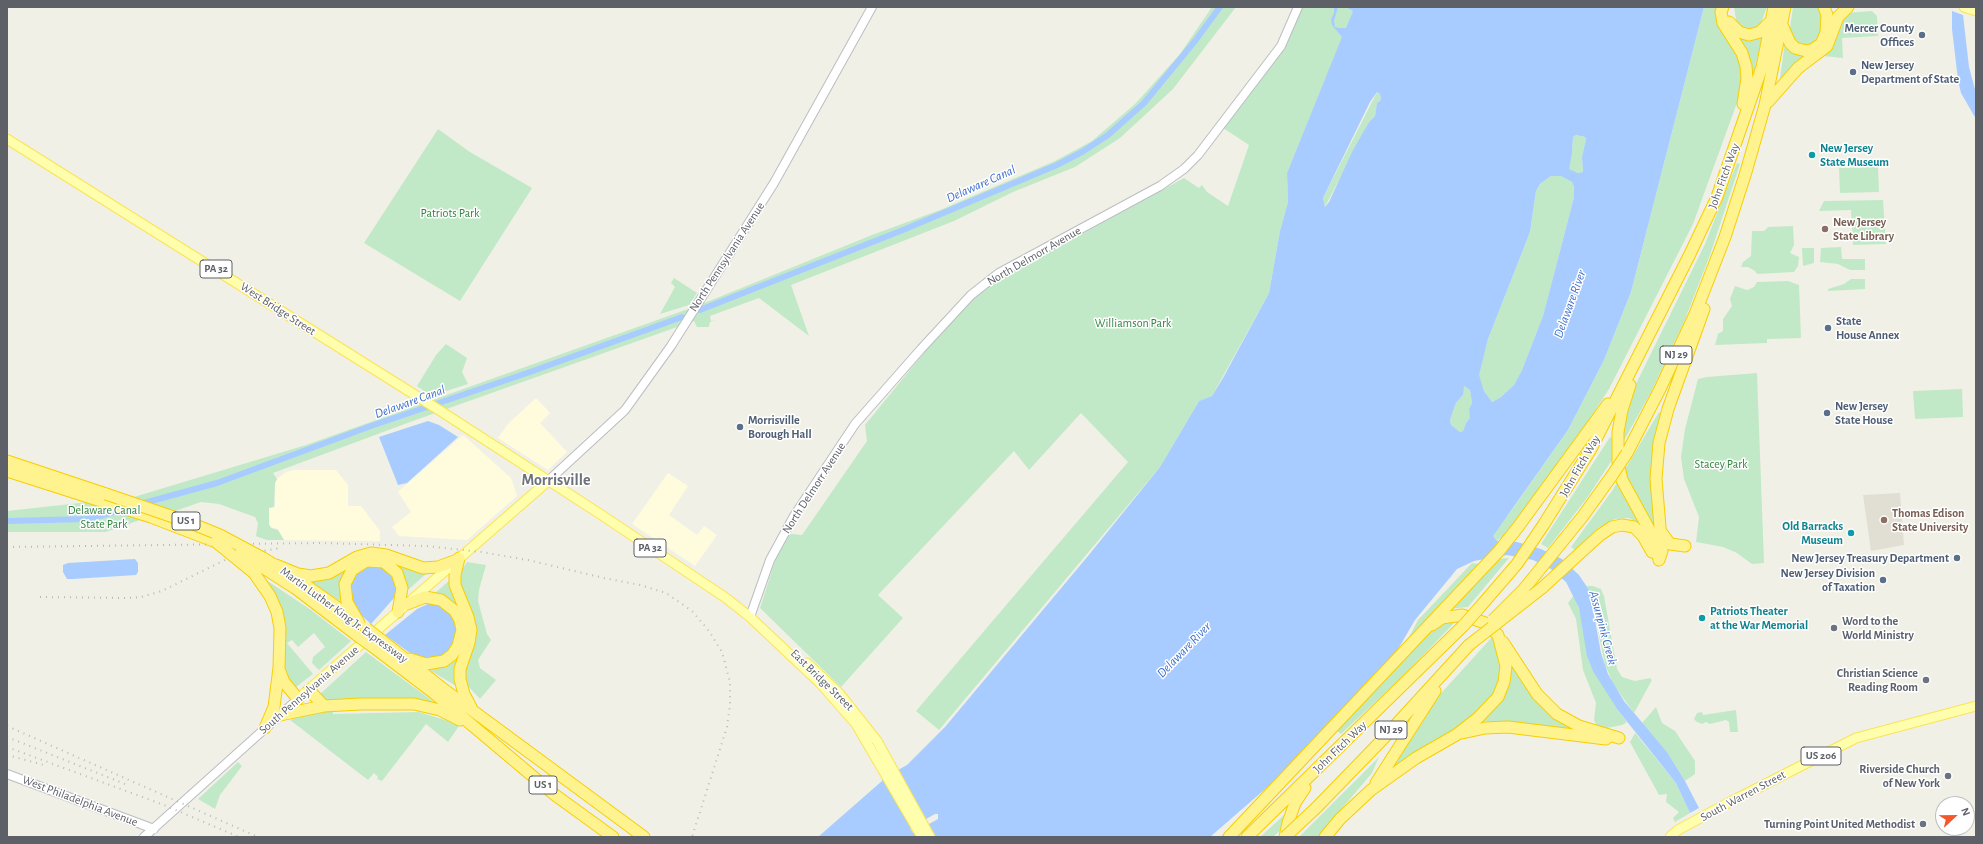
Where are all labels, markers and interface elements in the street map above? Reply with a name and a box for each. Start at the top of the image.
place label: Mercer County Offices [1845,21,1914,49]
marker: Mercer County Offices [1917,30,1927,40]
place label: New Jersey Department of State [1861,58,1959,86]
marker: New Jersey Department of State [1848,67,1858,77]
street label: John Fitch Way [1705,141,1743,211]
place label: New Jersey State Museum [1820,141,1889,169]
marker: New Jersey State Museum [1807,150,1817,160]
water label: Delaware Canal [944,162,1018,206]
street label: North Pennsylvania Avenue [686,200,768,314]
park label: Patriots Park [421,206,479,220]
place label: New Jersey State Library [1833,215,1894,243]
street label: North Delmorr Avenue [985,223,1083,289]
marker: New Jersey State Library [1820,224,1830,234]
road number: PA 32 [200,260,232,278]
water label: Delaware River [1551,268,1589,340]
street label: West Bridge Street [238,279,318,339]
place label: State House Annex [1836,314,1899,342]
park label: Williamson Park [1095,316,1171,330]
marker: State House Annex [1823,323,1833,333]
road number: NJ 29 [1660,346,1692,364]
water label: Delaware Canal [373,382,447,422]
place label: New Jersey State House [1835,399,1893,427]
marker: New Jersey State House [1822,408,1832,418]
place label: Morrisville Borough Hall [748,413,812,441]
marker: Morrisville Borough Hall [735,422,745,432]
street label: John Fitch Way [1557,433,1603,499]
street label: North Delmorr Avenue [779,440,849,536]
park label: Stacey Park [1695,457,1747,471]
district label: Morrisville [521,470,591,490]
park label: Delaware Canal State Park [68,503,140,531]
place label: Thomas Edison State University [1892,506,1968,534]
road number: US 1 [172,512,200,530]
marker: Thomas Edison State University [1879,515,1889,525]
place label: Old Barracks Museum [1782,519,1843,547]
marker: Old Barracks Museum [1846,528,1856,538]
road number: PA 32 [634,539,666,557]
place label: New Jersey Treasury Department [1791,551,1949,565]
marker: New Jersey Treasury Department [1952,553,1962,563]
street label: Martin Luther King Jr. Expressway [277,564,411,666]
place label: New Jersey Division of Taxation [1781,566,1875,594]
marker: New Jersey Division of Taxation [1878,575,1888,585]
water label: Assunpink Creek [1586,589,1620,667]
place label: Patriots Theater at the War Memorial [1710,604,1808,632]
marker: Patriots Theater at the War Memorial [1697,613,1707,623]
place label: Word to the World Ministry [1842,614,1914,642]
water label: Delaware River [1154,619,1214,681]
marker: Word to the World Ministry [1829,623,1839,633]
street label: South Pennsylvania Avenue [256,643,362,737]
street label: East Bridge Street [787,646,857,714]
place label: Christian Science Reading Room [1837,666,1918,694]
marker: Christian Science Reading Room [1921,675,1931,685]
street label: John Fitch Way [1310,718,1370,776]
road number: NJ 29 [1375,721,1407,739]
road number: US 206 [1801,747,1841,765]
place label: Riverside Church of New York [1859,762,1940,790]
street label: South Warren Street [1698,767,1788,825]
marker: Riverside Church of New York [1943,771,1953,781]
street label: West Philadelphia Avenue [20,772,140,830]
road number: US 1 [529,776,557,794]
north arrow [1935,796,1975,836]
text: N [1959,806,1972,817]
place label: Turning Point United Methodist [1764,817,1915,831]
marker: Turning Point United Methodist [1918,819,1928,829]

